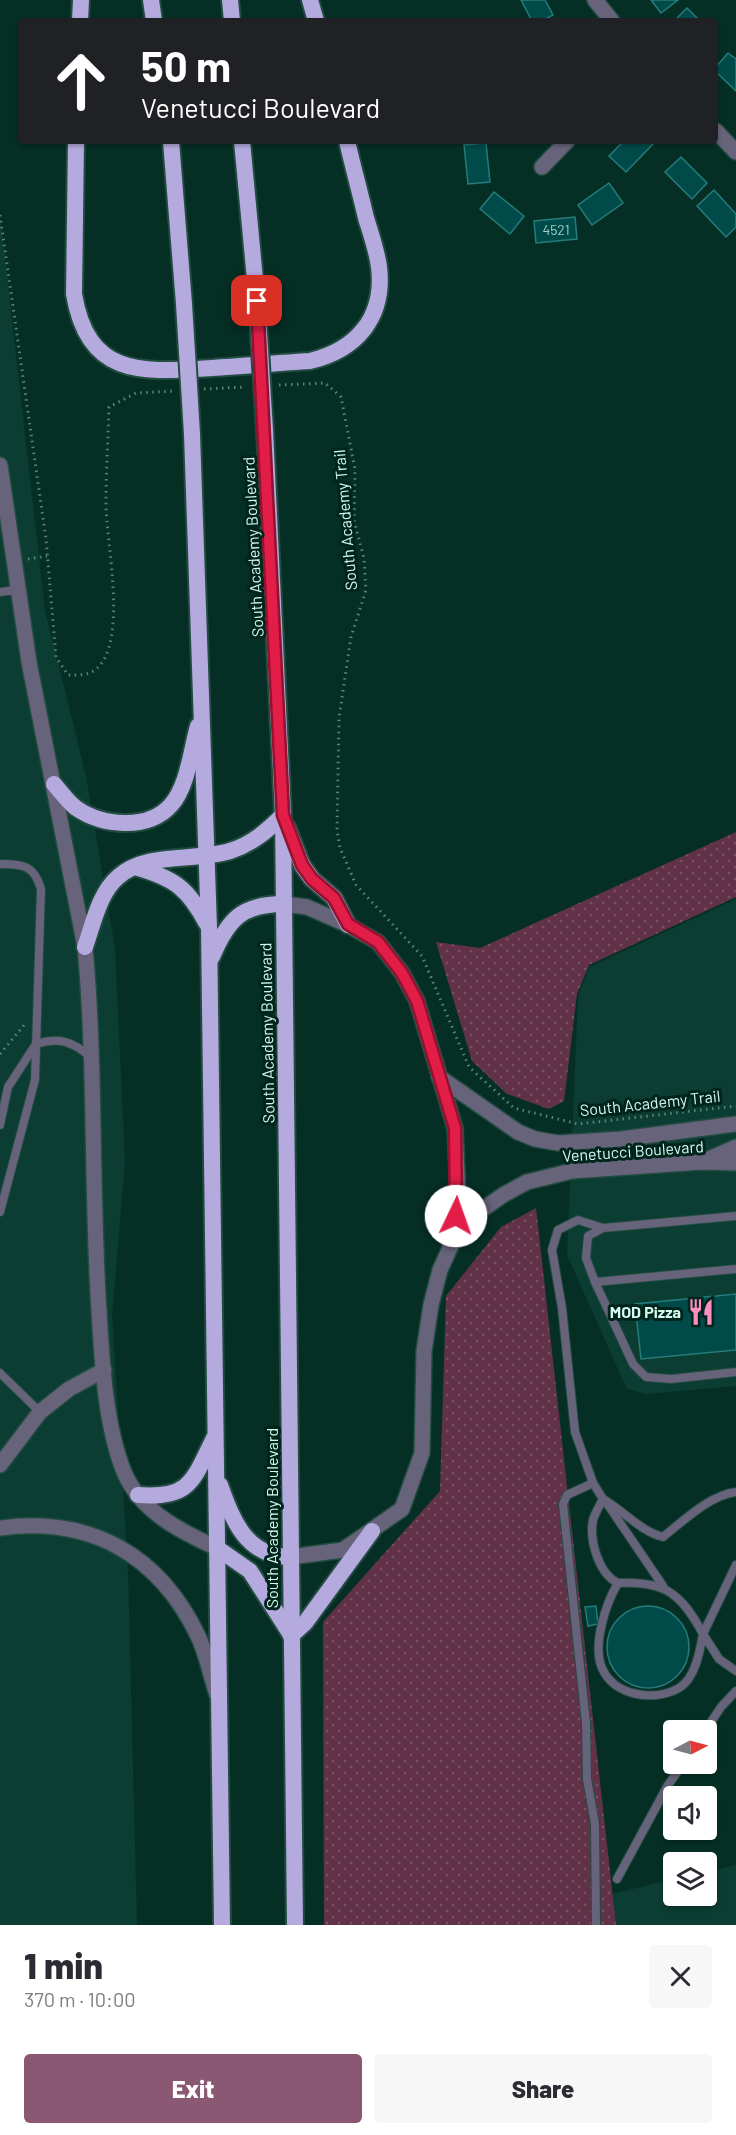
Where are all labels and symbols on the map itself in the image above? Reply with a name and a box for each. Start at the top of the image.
house number: 4521 [542,221,570,238]
pin [231,275,282,326]
street label: South Academy Trail [329,449,360,591]
street label: South Academy Boulevard [238,456,267,638]
street label: South Academy Boulevard [255,943,278,1123]
street label: South Academy Trail [579,1086,721,1119]
street label: Venetucci Boulevard [562,1136,704,1165]
position arrow [424,1184,488,1248]
restaurant icon: MOD Pizza [686,1297,716,1327]
place label: MOD Pizza [610,1302,681,1321]
street label: South Academy Boulevard [262,1428,281,1608]
north arrow [663,1720,717,1774]

